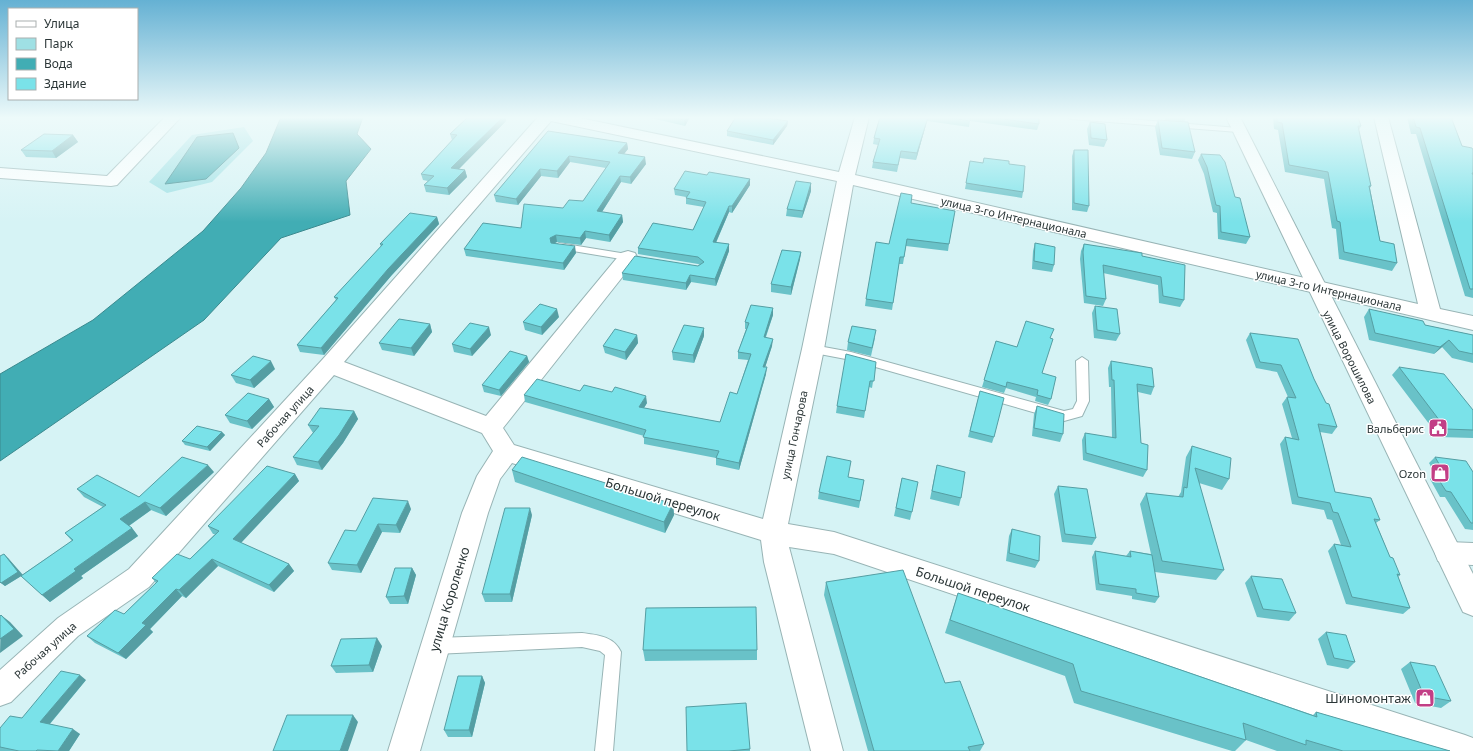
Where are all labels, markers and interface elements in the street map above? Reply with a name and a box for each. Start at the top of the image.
legend [8,8,138,100]
text: Улица [44,15,79,32]
text: Парк [44,35,74,52]
text: Вода [44,55,73,72]
text: Здание [44,75,87,92]
street label: улица 3-го Интернационала [940,193,1088,241]
street label: улица 3-го Интернационала [1255,266,1403,314]
street label: улица Ворошилова [1320,308,1380,406]
street label: Рабочая улица [253,382,317,450]
street label: улица Гончарова [777,389,811,481]
public building icon: Вальберис [1427,417,1449,439]
place label: Вальберис [1367,421,1424,436]
shop icon: Ozon [1429,462,1451,484]
place label: Ozon [1399,466,1426,481]
street label: Большой переулок [603,473,723,525]
street label: улица Короленко [425,544,474,654]
street label: Большой переулок [914,562,1033,616]
street label: Рабочая улица [11,618,79,682]
shop icon: Шиномонтаж [1414,687,1436,709]
place label: Шиномонтаж [1325,689,1411,707]

